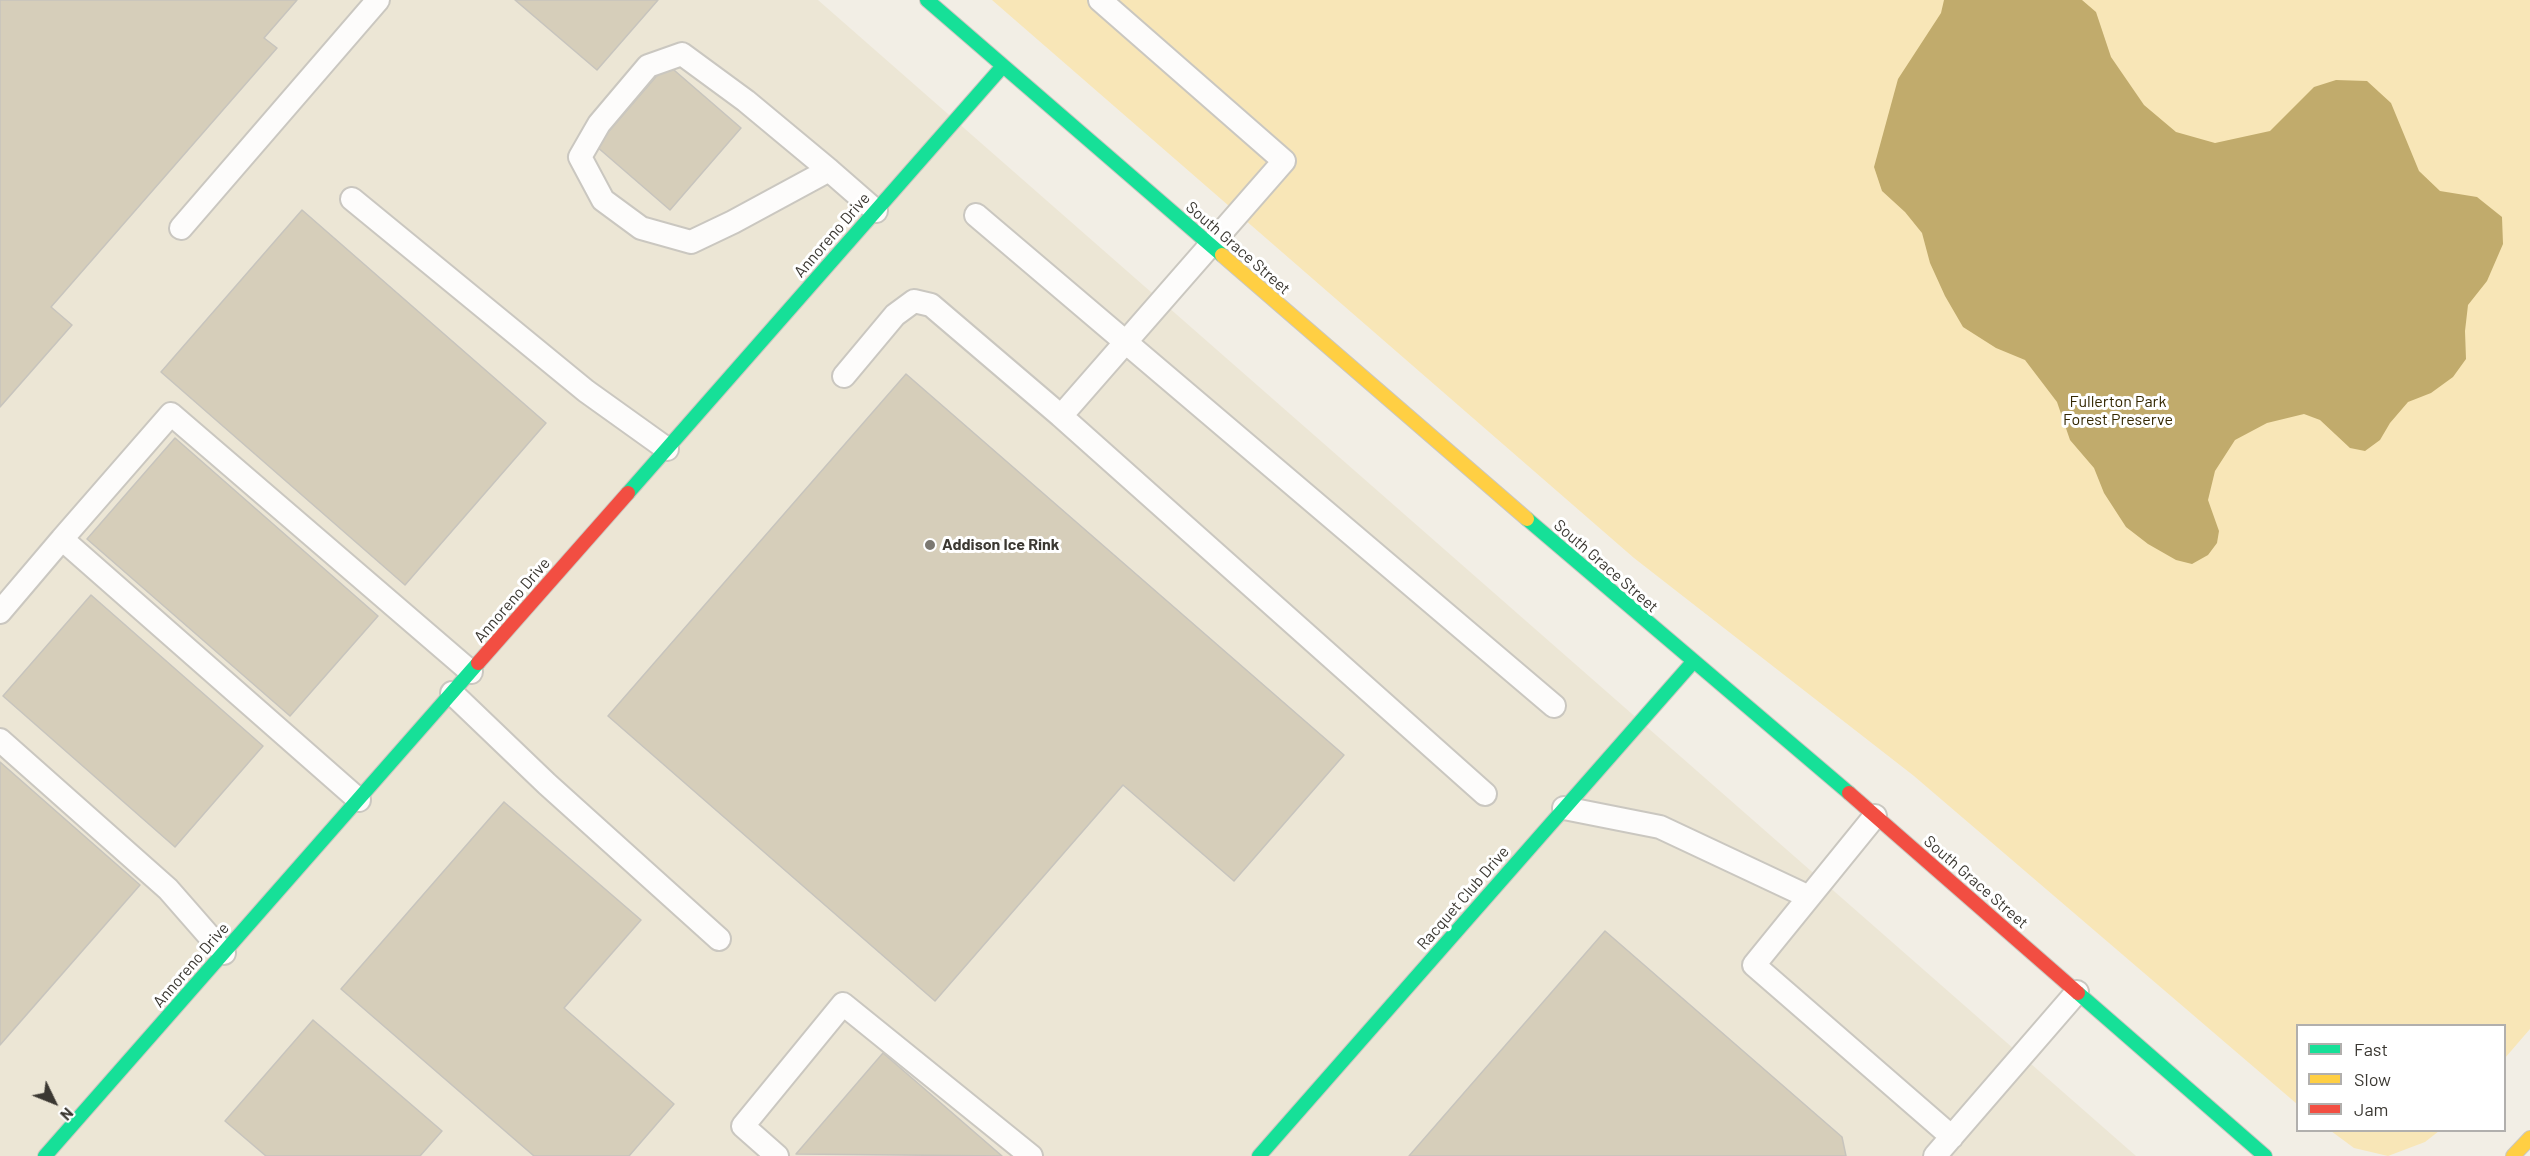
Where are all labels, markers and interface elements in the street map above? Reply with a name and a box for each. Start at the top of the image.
street label: Annoreno Drive [790,189,874,281]
street label: South Grace Street [1182,198,1294,298]
park label: Fullerton Park Forest Preserve [2063,392,2173,430]
street label: South Grace Street [1550,516,1662,616]
place label: Addison Ice Rink [942,535,1059,555]
marker: Addison Ice Rink [923,538,937,552]
street label: Annoreno Drive [470,554,554,646]
street label: South Grace Street [1920,832,2032,932]
street label: Racquet Club Drive [1413,842,1513,954]
street label: Annoreno Drive [149,919,233,1011]
legend [2296,1024,2506,1132]
text: Fast [2354,1038,2388,1060]
text: Slow [2354,1068,2391,1090]
north arrow [24,1072,84,1132]
text: Jam [2354,1098,2388,1120]
text: N [57,1104,78,1125]

